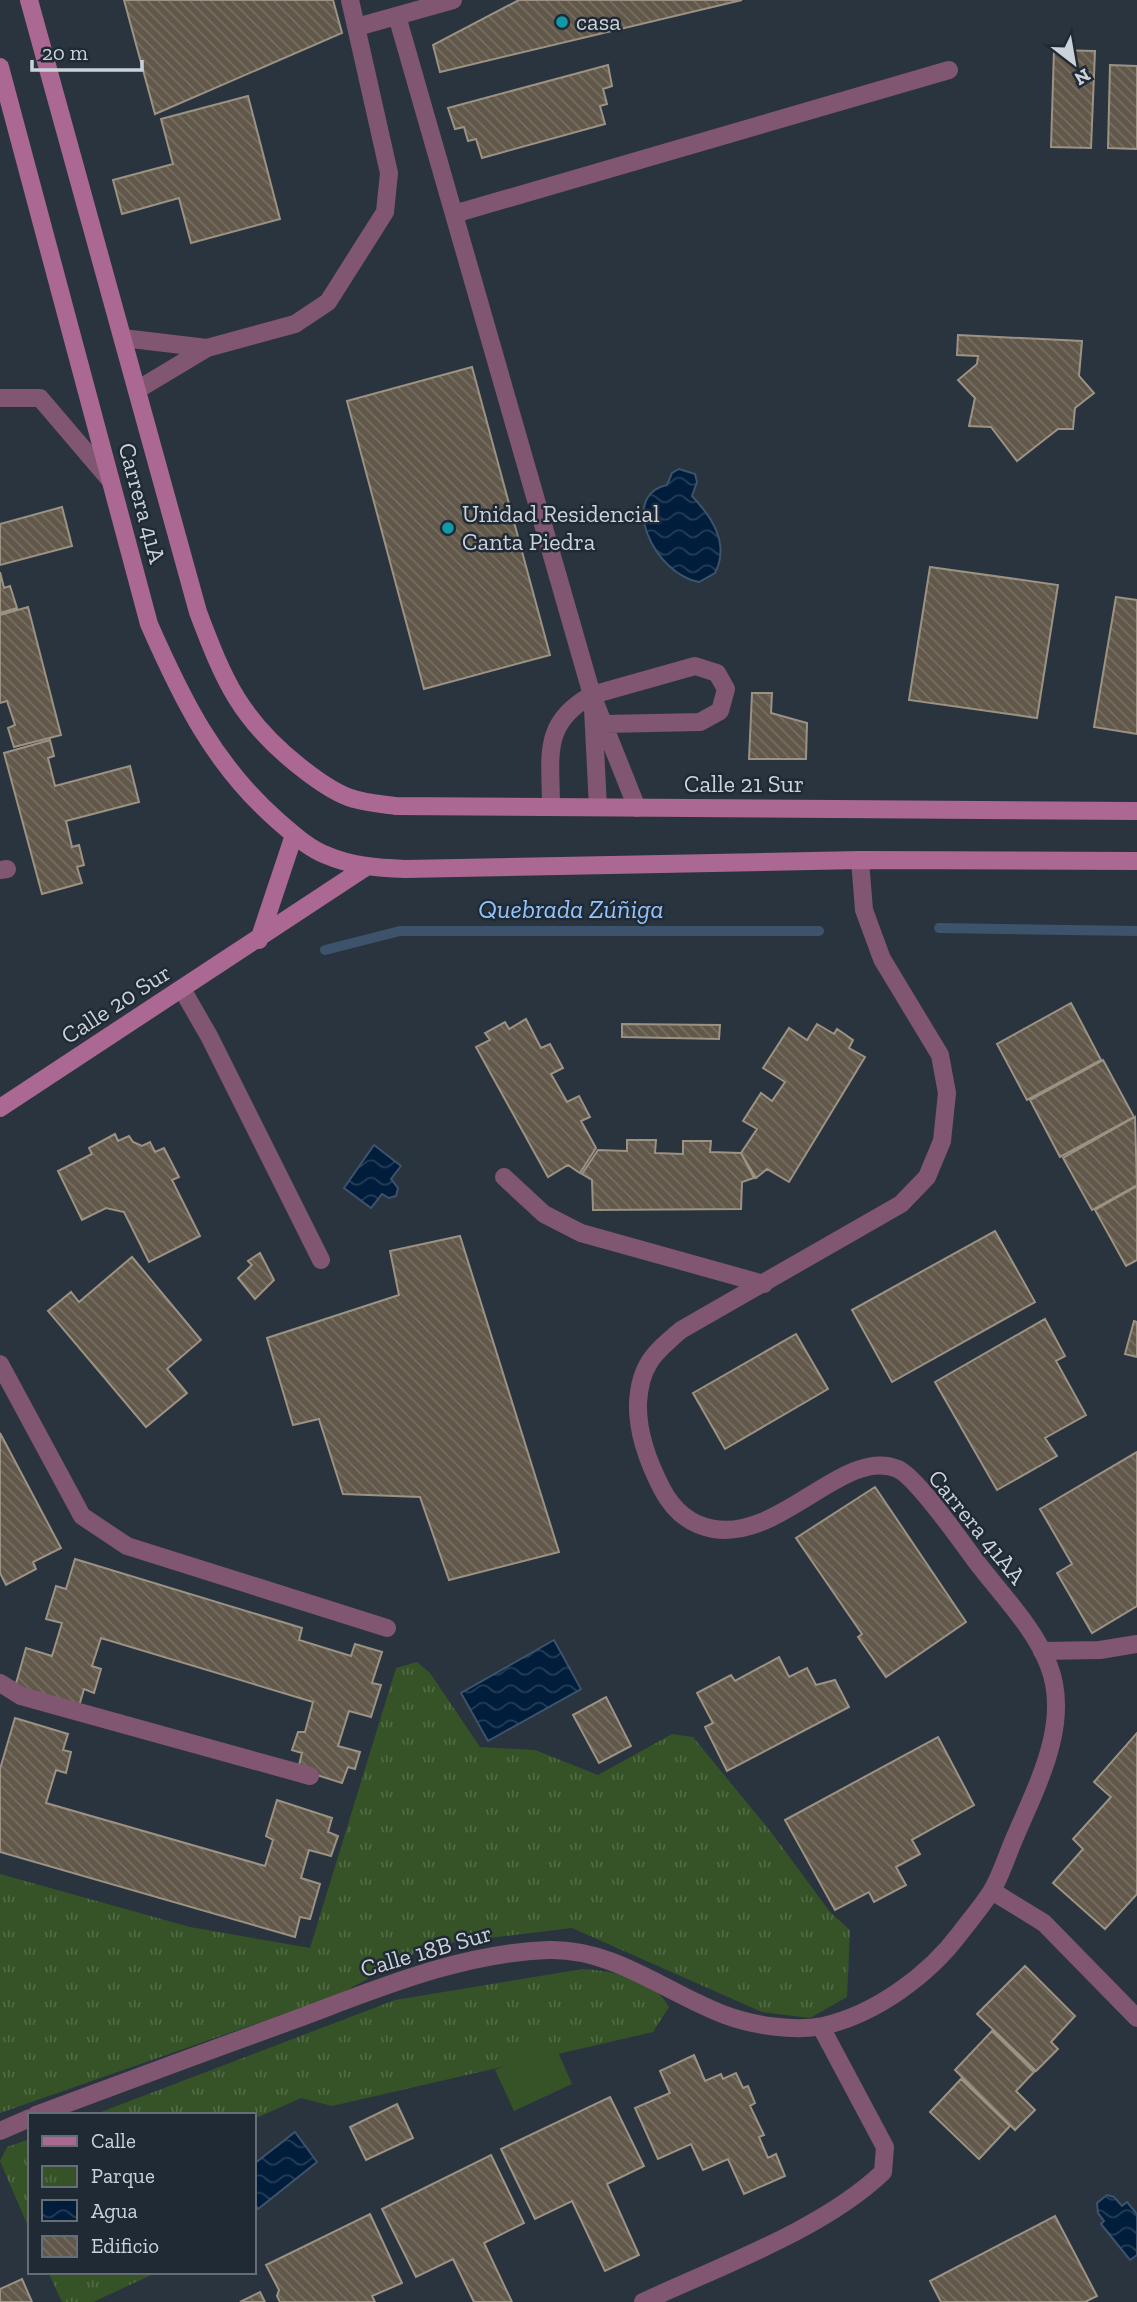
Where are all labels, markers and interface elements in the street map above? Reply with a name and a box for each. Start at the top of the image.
place label: casa [576,7,621,36]
marker: casa [554,14,570,30]
scale bar [32,28,142,72]
north arrow [1039,28,1109,98]
text: 20 m [42,40,88,65]
text: N [1070,64,1095,91]
street label: Carrera 41A [113,440,173,567]
place label: Unidad Residencial Canta Piedra [462,499,660,556]
marker: Unidad Residencial Canta Piedra [440,520,456,536]
street label: Calle 21 Sur [684,769,804,798]
water label: Quebrada Zúñiga [478,893,664,925]
street label: Calle 20 Sur [56,957,176,1050]
street label: Carrera 41AA [922,1464,1033,1590]
street label: Calle 18B Sur [357,1918,495,1983]
legend [28,2113,256,2274]
text: Calle [91,2128,136,2153]
text: Parque [91,2163,155,2188]
text: Agua [91,2198,138,2223]
text: Edificio [91,2233,159,2258]

